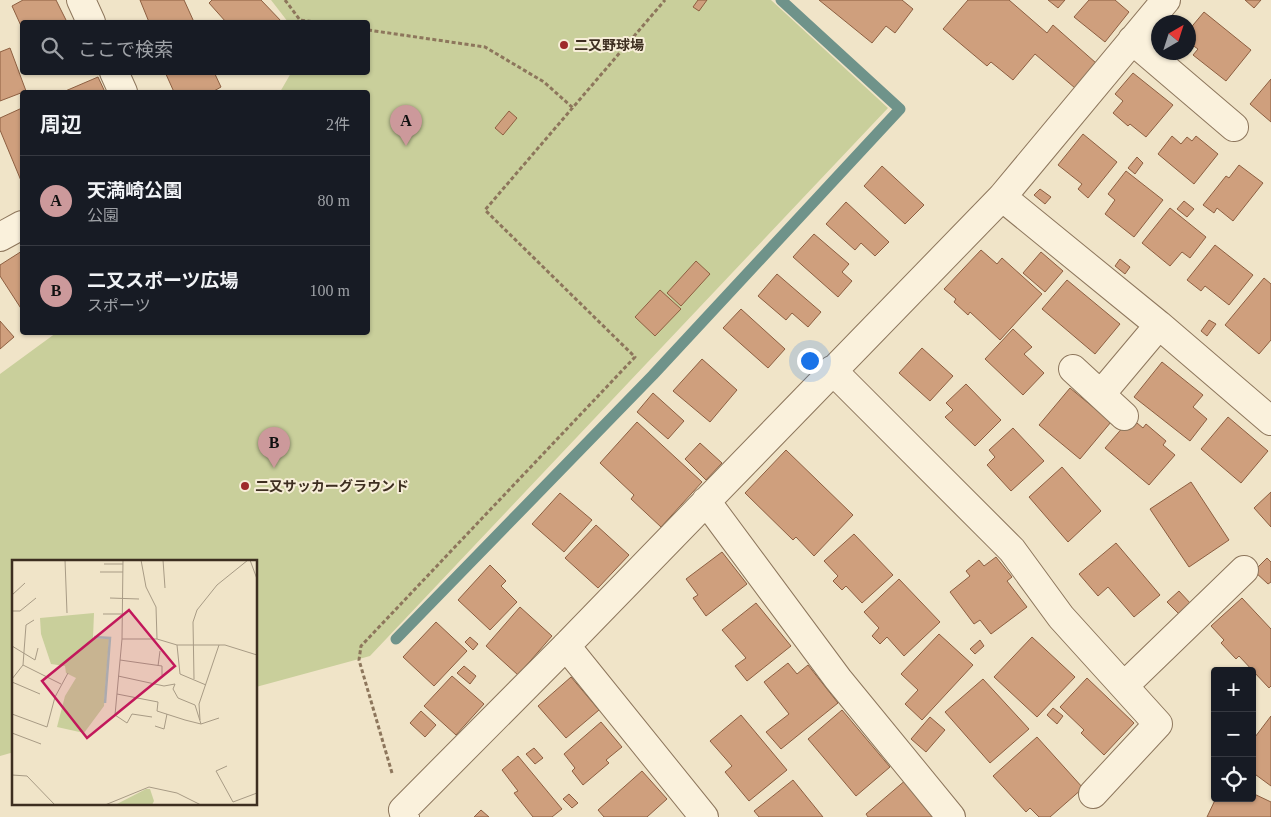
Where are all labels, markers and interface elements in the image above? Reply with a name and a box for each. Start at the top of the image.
north arrow [1151,15,1196,60]
search box [20,20,370,75]
icon: search [38,34,66,62]
place label: 二又野球場 [574,38,644,53]
text: ここで検索 [78,39,173,60]
marker: 二又野球場 [558,39,570,51]
pin: A [390,105,422,146]
text: 周辺 [40,113,82,137]
text: 2件 [326,116,350,133]
text: 天満崎公園 [87,180,182,201]
text: A [50,192,62,209]
text: 80 m [318,192,350,209]
text: 公園 [87,207,119,224]
text: 二又スポーツ広場 [87,270,239,291]
text: B [51,282,61,299]
text: 100 m [310,282,350,299]
text: スポーツ [87,297,151,314]
your location [797,348,823,374]
pin: B [258,427,290,468]
place label: 二又サッカーグラウンド [255,478,409,494]
marker: 二又サッカーグラウンド [239,480,251,492]
inset map [12,560,258,804]
map controls [1211,667,1256,802]
button: + [1211,667,1256,712]
button: − [1211,712,1256,757]
button: locate [1211,757,1256,802]

